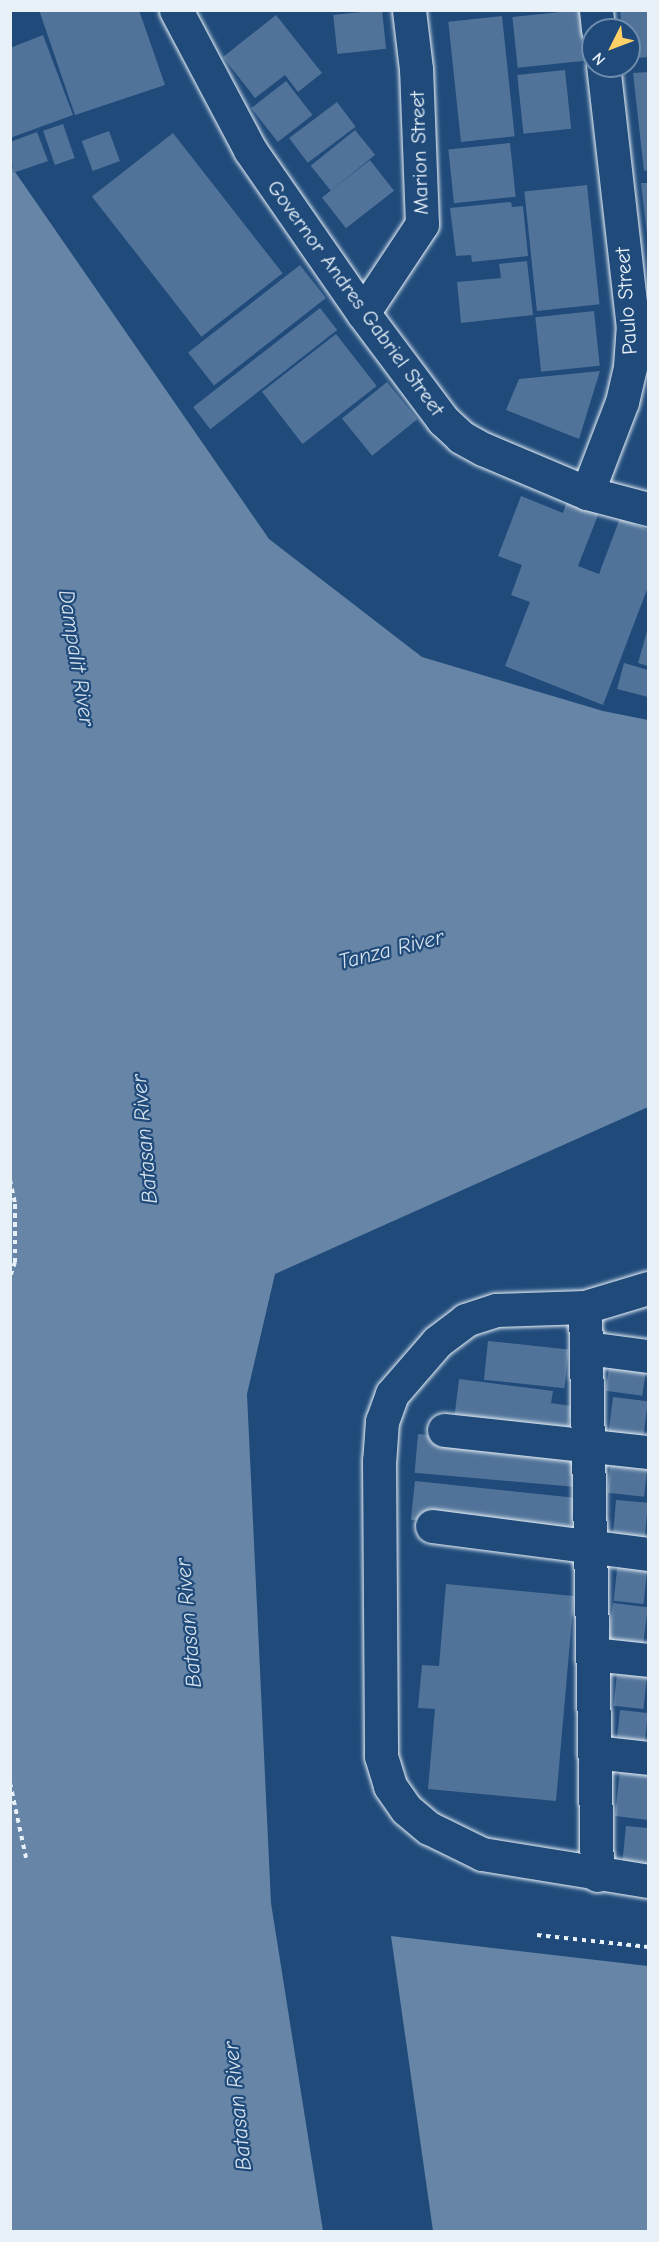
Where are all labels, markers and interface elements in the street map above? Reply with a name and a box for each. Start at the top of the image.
north arrow [581,18,641,78]
text: N [589,49,609,69]
street label: Marion Street [404,91,434,215]
street label: Governor Andres Gabriel Street [262,175,450,421]
street label: Paulo Street [610,246,642,356]
water label: Dampalit River [52,588,100,728]
water label: Tanza River [335,924,447,976]
water label: Batasan River [126,1073,164,1205]
water label: Batasan River [170,1557,208,1689]
water label: Batasan River [218,2040,258,2172]

